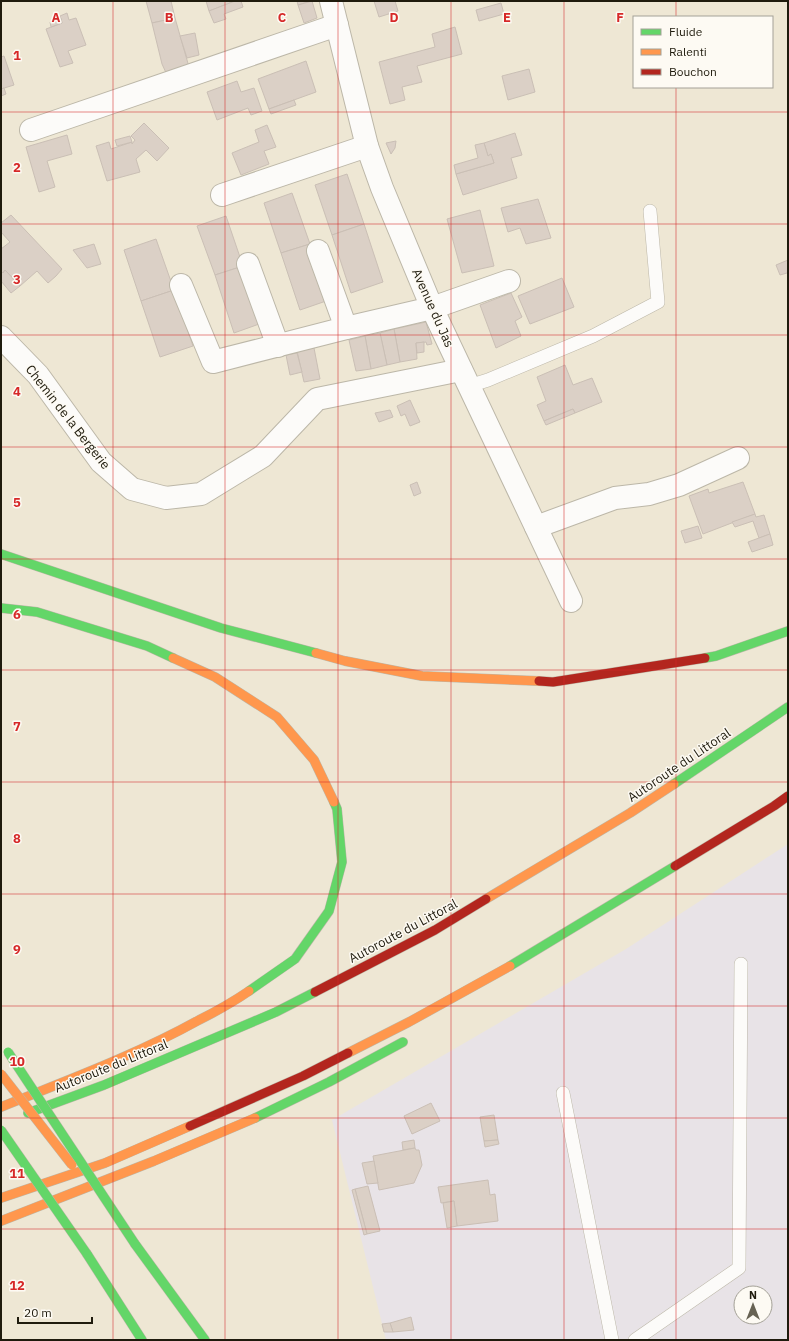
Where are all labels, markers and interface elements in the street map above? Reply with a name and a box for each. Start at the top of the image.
text: A [52,9,61,26]
text: B [165,9,174,26]
text: C [278,9,287,26]
text: D [389,9,399,26]
text: E [503,9,511,26]
text: F [616,9,624,26]
legend [633,16,773,88]
text: Fluide [669,24,703,39]
text: Ralenti [669,44,707,59]
text: 1 [13,47,21,64]
text: Bouchon [669,64,717,79]
text: 2 [13,159,21,176]
street label: Avenue du Jas [408,266,458,350]
text: 3 [13,271,21,288]
street label: Chemin de la Bergerie [22,361,114,473]
text: 4 [13,383,21,400]
text: 5 [13,494,21,511]
text: 6 [13,606,21,623]
text: 7 [13,718,21,735]
street label: Autoroute du Littoral [624,724,734,806]
text: 8 [13,830,21,847]
street label: Autoroute du Littoral [346,895,461,967]
text: 9 [13,941,21,958]
street label: Autoroute du Littoral [52,1035,171,1097]
text: 10 [9,1053,25,1070]
text: 11 [9,1165,25,1182]
text: 12 [9,1277,25,1294]
north arrow [733,1285,773,1325]
text: N [749,1288,757,1302]
scale bar [18,1299,92,1325]
text: 20 m [24,1305,52,1320]

